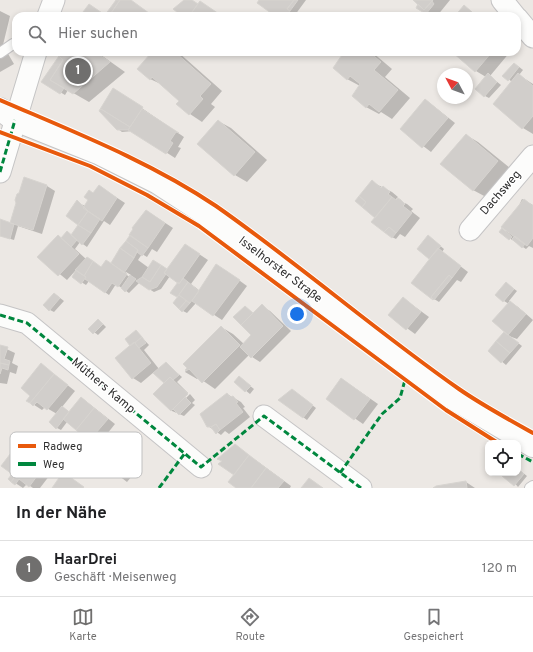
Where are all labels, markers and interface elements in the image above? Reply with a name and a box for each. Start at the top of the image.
search box [12,12,521,56]
icon: search [26,23,48,45]
text: Hier suchen [58,25,138,44]
pin: 1 [65,56,91,86]
north arrow [437,68,473,104]
street label: Dachsweg [477,167,525,219]
street label: Isselhorster Straße [235,233,325,307]
your location [287,304,307,324]
street label: Müthers Kamp [68,355,138,417]
legend [10,432,142,478]
text: Radweg [43,440,82,454]
map controls [485,440,521,476]
button: locate [485,440,521,476]
text: Weg [43,458,64,472]
text: In der Nähe [16,503,107,525]
text: HaarDrei [54,551,117,570]
text: 1 [26,561,32,577]
text: 120 m [482,561,517,577]
text: Geschäft · Meisenweg [54,570,177,586]
tab: Karte [69,606,97,644]
tab: Route [235,606,265,644]
tab: Gespeichert [404,606,464,644]

